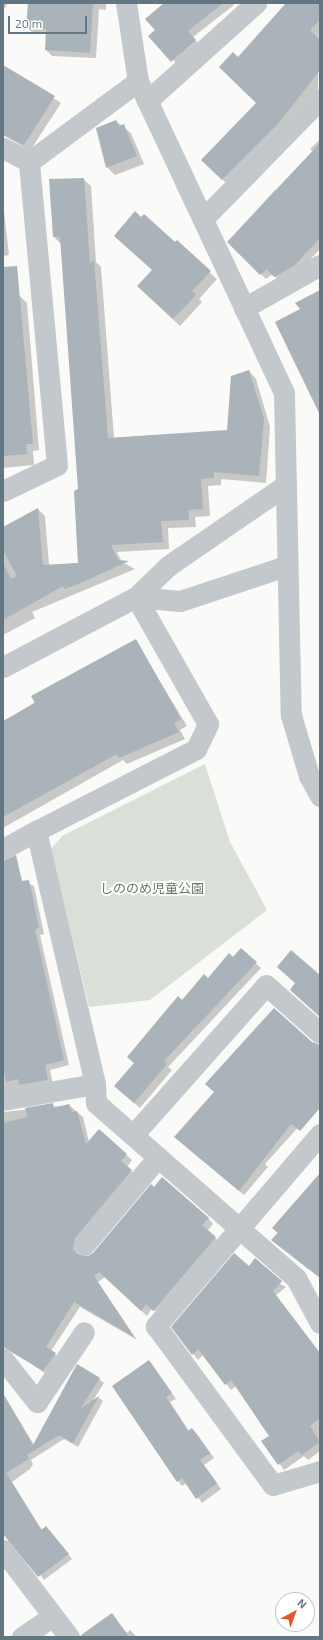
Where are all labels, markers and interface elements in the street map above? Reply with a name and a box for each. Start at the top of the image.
scale bar [10,8,89,34]
text: 20 m [15,16,42,30]
park label: しののめ児童公園 [100,880,204,896]
north arrow [275,1592,315,1632]
text: N [295,1596,310,1611]

